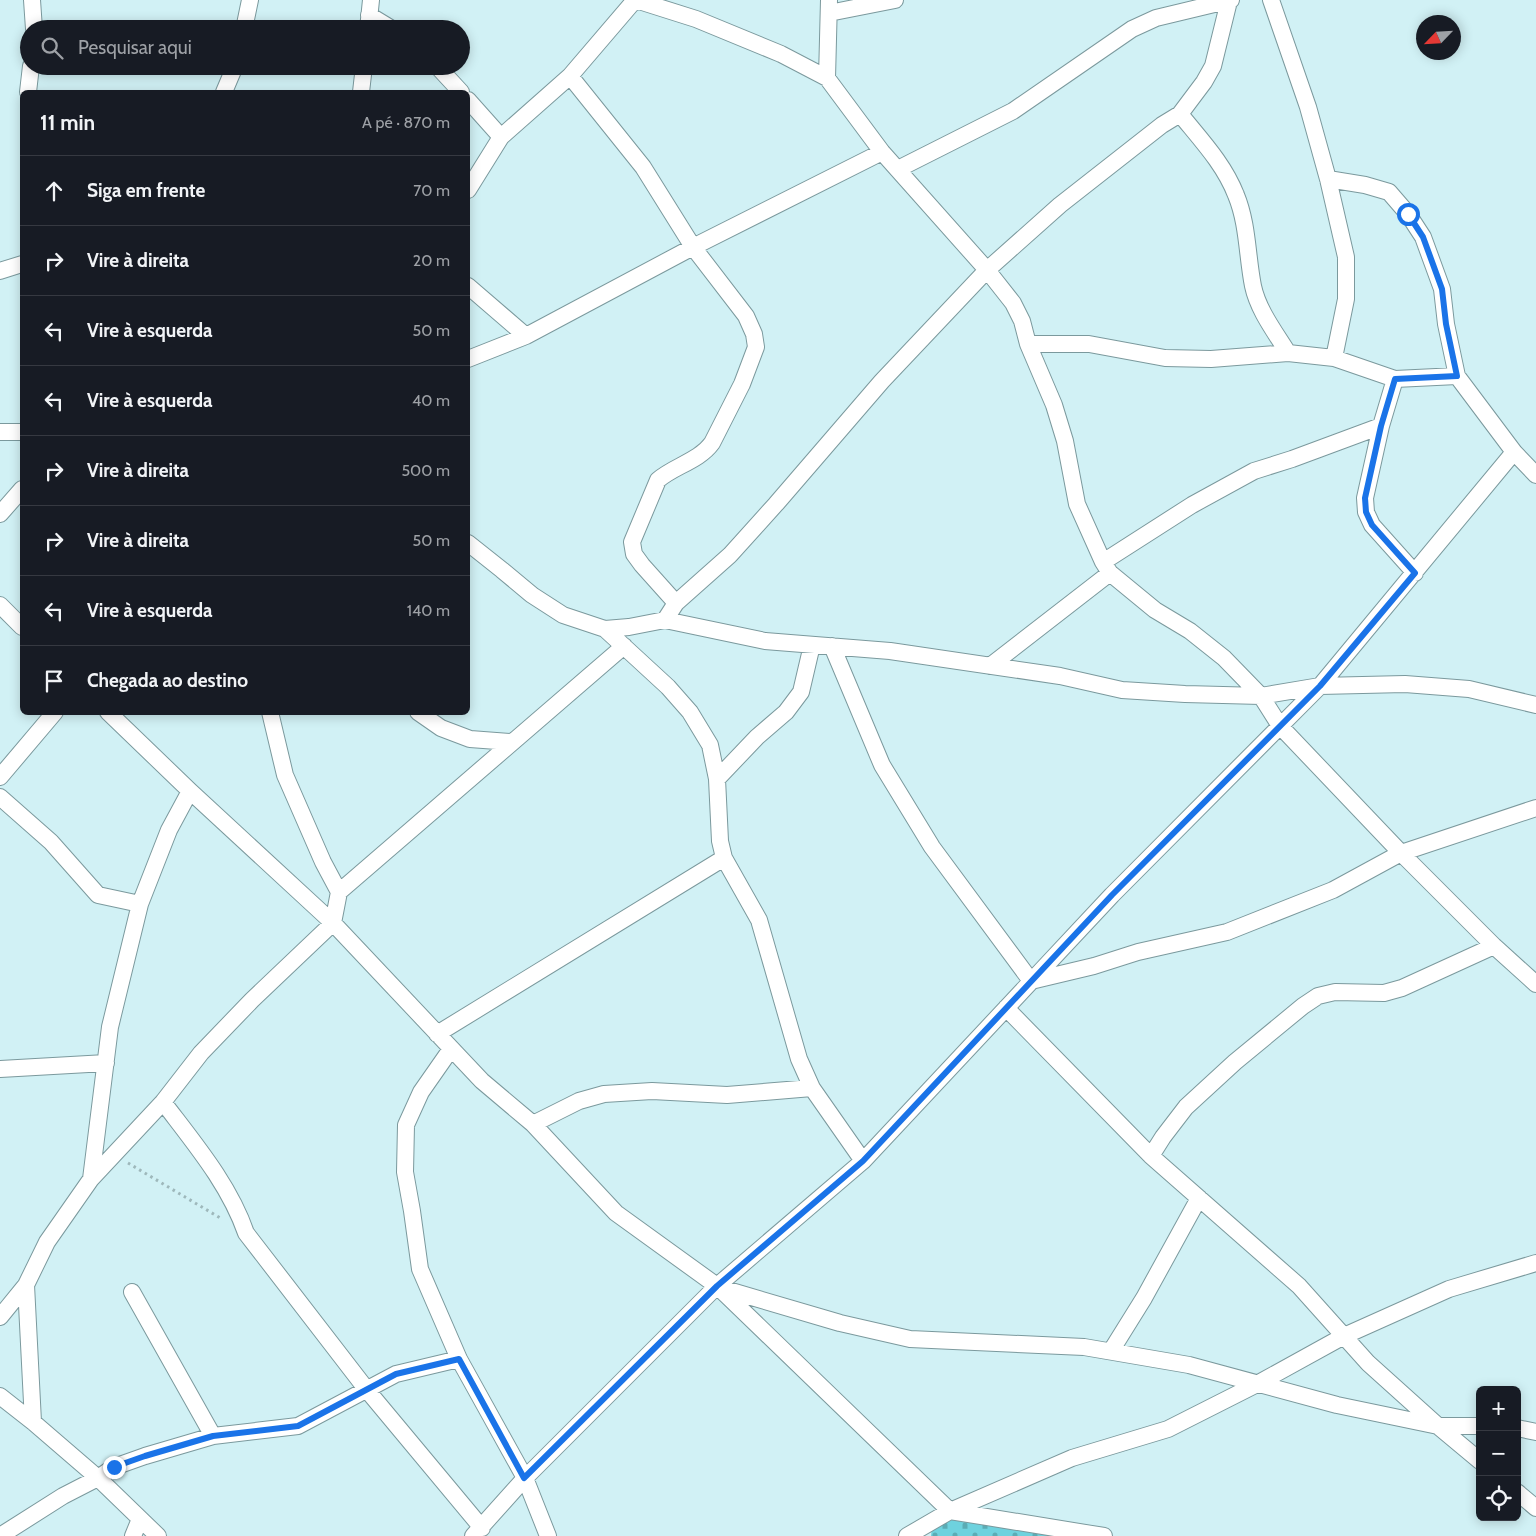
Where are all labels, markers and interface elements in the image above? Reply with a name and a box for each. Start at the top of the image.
north arrow [1416,15,1461,60]
search box [20,20,470,75]
icon: search [38,34,66,62]
text: Pesquisar aqui [78,36,192,59]
text: 11 min [40,110,95,135]
text: A pé · 870 m [362,113,450,132]
icon: ahead [40,177,68,205]
text: Siga em frente [87,179,205,202]
text: 70 m [413,181,450,200]
route start [1397,203,1420,226]
icon: right [40,247,68,275]
text: Vire à direita [87,249,189,272]
text: 20 m [413,251,450,270]
icon: left [40,317,68,345]
text: Vire à esquerda [87,319,213,342]
text: 50 m [413,321,450,340]
icon: left [40,387,68,415]
text: Vire à esquerda [87,389,213,412]
text: 40 m [412,391,450,410]
icon: right [40,457,68,485]
text: Vire à direita [87,459,189,482]
text: 500 m [401,461,450,480]
icon: right [40,527,68,555]
text: Vire à direita [87,529,189,552]
text: 50 m [413,531,450,550]
icon: left [40,597,68,625]
text: Vire à esquerda [87,599,213,622]
text: 140 m [407,601,450,620]
icon: arrive [40,667,68,695]
text: Chegada ao destino [87,669,248,692]
map controls [1476,1386,1521,1521]
button: + [1476,1386,1521,1431]
button: − [1476,1431,1521,1476]
route end [103,1456,126,1479]
button: locate [1476,1476,1521,1521]

